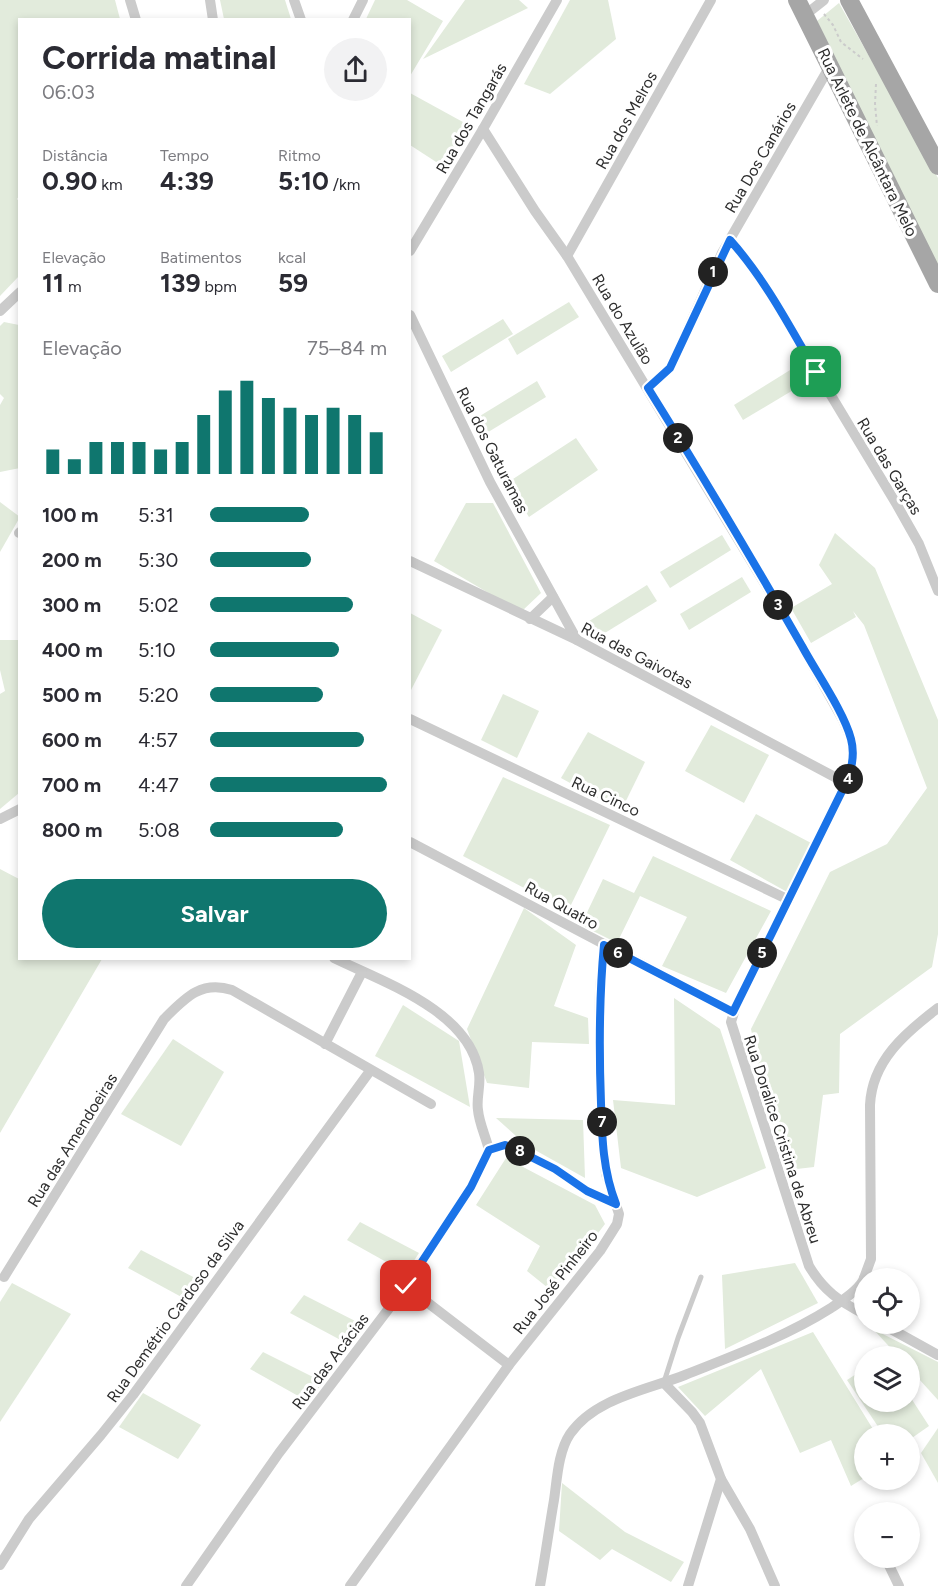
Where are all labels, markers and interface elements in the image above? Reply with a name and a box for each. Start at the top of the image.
text: Corrida matinal [42,38,277,77]
button: share [324,38,387,101]
street label: Rua Arlete de Alcântara Melo [814,45,921,239]
street label: Rua dos Tangarás [432,60,511,177]
street label: Rua dos Melros [592,68,661,173]
text: 06:03 [42,80,95,104]
street label: Rua Dos Canários [721,98,800,216]
text: Distância [42,146,108,165]
text: Tempo [160,146,209,165]
text: Ritmo [278,146,321,165]
text: 0.90 [42,165,97,197]
text: 4:39 [160,165,214,197]
text: 5:10 [278,165,329,197]
text: km [97,175,123,194]
text: /km [329,175,360,194]
text: Elevação [42,248,106,267]
text: Batimentos [160,248,242,267]
text: kcal [278,248,306,267]
pin: 1 [698,257,728,287]
text: 1 [710,262,716,281]
text: 11 [42,267,64,299]
text: 139 [160,267,201,299]
text: 59 [278,267,308,299]
street label: Rua do Azulão [588,271,657,368]
text: m [64,277,82,296]
text: bpm [201,277,237,296]
text: Elevação [42,336,122,360]
text: 75–84 m [307,336,387,360]
pin [790,346,841,397]
icon: arrive [799,355,832,388]
street label: Rua dos Gaturamas [452,384,533,517]
street label: Rua das Garças [853,414,926,518]
pin: 2 [663,423,693,453]
text: 2 [673,428,683,447]
text: 100 m [42,503,99,527]
text: 5:31 [138,503,174,527]
text: 200 m [42,548,102,572]
text: 5:30 [138,548,178,572]
pin: 3 [763,590,793,620]
text: 300 m [42,593,101,617]
text: 5:02 [138,593,179,617]
text: 3 [774,595,782,614]
street label: Rua das Gaivotas [578,618,696,693]
text: 400 m [42,638,103,662]
text: 5:10 [138,638,176,662]
text: 500 m [42,683,102,707]
text: 5:20 [138,683,179,707]
text: 600 m [42,728,102,752]
text: 4:57 [138,728,178,752]
pin: 4 [833,764,863,794]
text: 4 [843,769,853,788]
street label: Rua Cinco [569,772,643,821]
text: 700 m [42,773,101,797]
text: 4:47 [138,773,179,797]
text: 800 m [42,818,102,842]
text: 5:08 [138,818,180,842]
street label: Rua Quatro [522,877,602,933]
button: Salvar [42,879,387,948]
pin: 6 [603,938,633,968]
pin: 5 [747,938,777,968]
text: 6 [613,943,623,962]
text: 5 [757,943,767,962]
street label: Rua Doralice Cristina de Abreu [740,1033,825,1246]
street label: Rua das Amendoeiras [23,1070,121,1211]
pin: 7 [587,1107,617,1137]
text: 7 [598,1112,606,1131]
pin: 8 [505,1136,535,1166]
text: 8 [515,1141,525,1160]
street label: Rua Demétrio Cardoso da Silva [103,1216,248,1406]
street label: Rua José Pinheiro [509,1227,602,1338]
pin [380,1260,431,1311]
map controls [854,1268,920,1568]
button: locate [854,1268,920,1334]
icon: check [389,1269,422,1302]
street label: Rua das Acácias [288,1309,373,1413]
button: layers [854,1346,920,1412]
button: + [854,1424,920,1490]
button: − [854,1502,920,1568]

